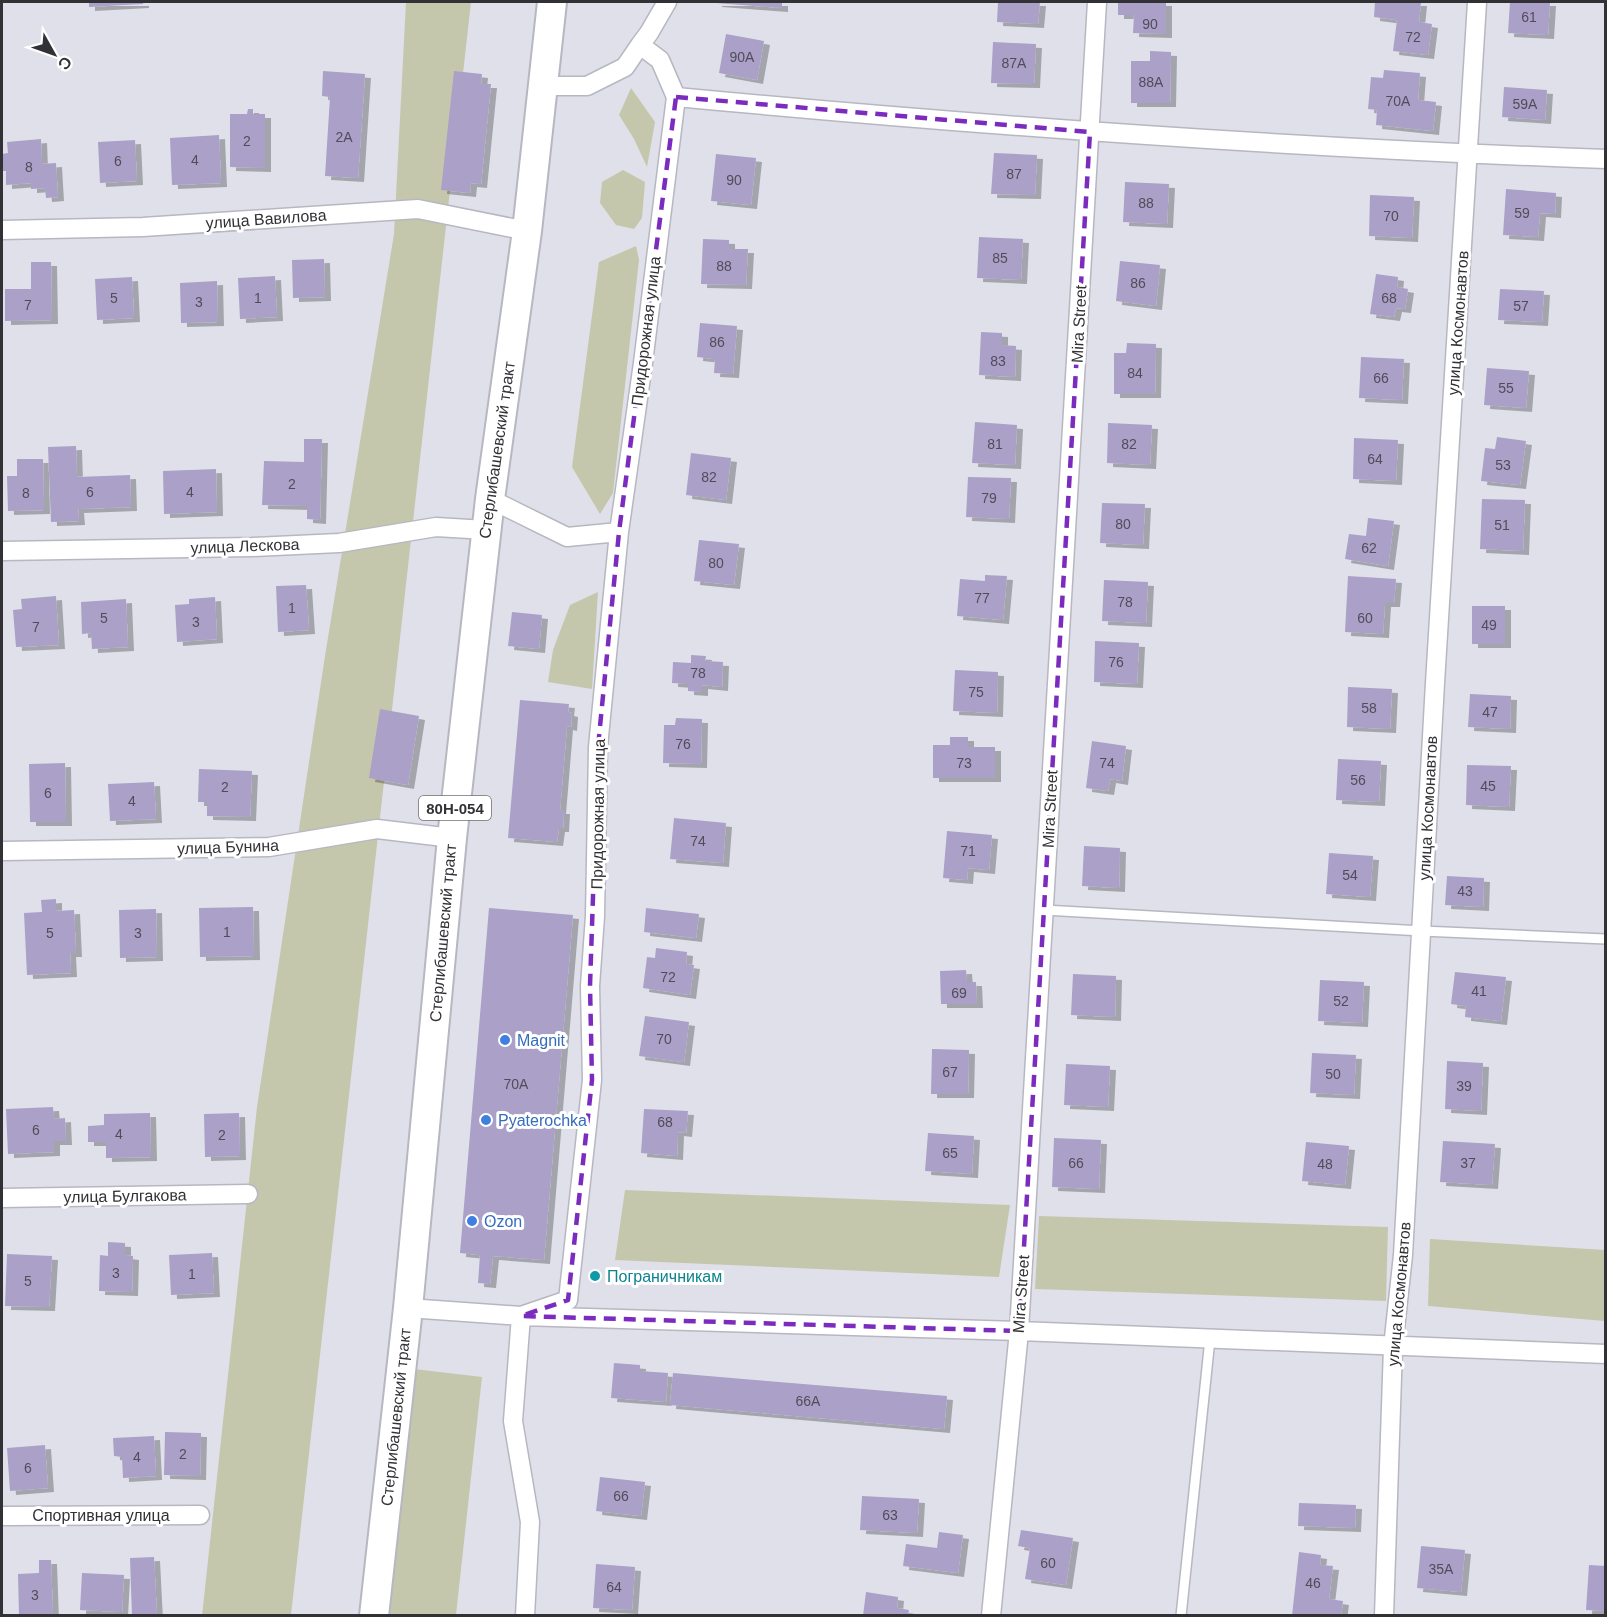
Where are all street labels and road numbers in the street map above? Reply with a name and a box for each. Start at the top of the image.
street label: улица Вавилова [205,206,327,232]
street label: улица Космонавтов [1444,250,1472,396]
street label: Придорожная улица [628,255,664,407]
street label: Mira Street [1068,284,1090,364]
street label: Стерлибашевский тракт [476,360,518,540]
street label: улица Лескова [190,536,300,556]
street label: улица Космонавтов [1416,735,1440,881]
street label: Придорожная улица [588,738,608,889]
street label: Mira Street [1039,769,1061,849]
road number: 80Н-054 [419,796,491,820]
street label: улица Бунина [177,837,279,857]
street label: Стерлибашевский тракт [427,842,459,1023]
street label: улица Булгакова [63,1186,187,1206]
street label: улица Космонавтов [1384,1221,1414,1367]
street label: Mira Street [1010,1254,1032,1334]
street label: Стерлибашевский тракт [378,1326,414,1507]
street label: Спортивная улица [32,1507,170,1524]

